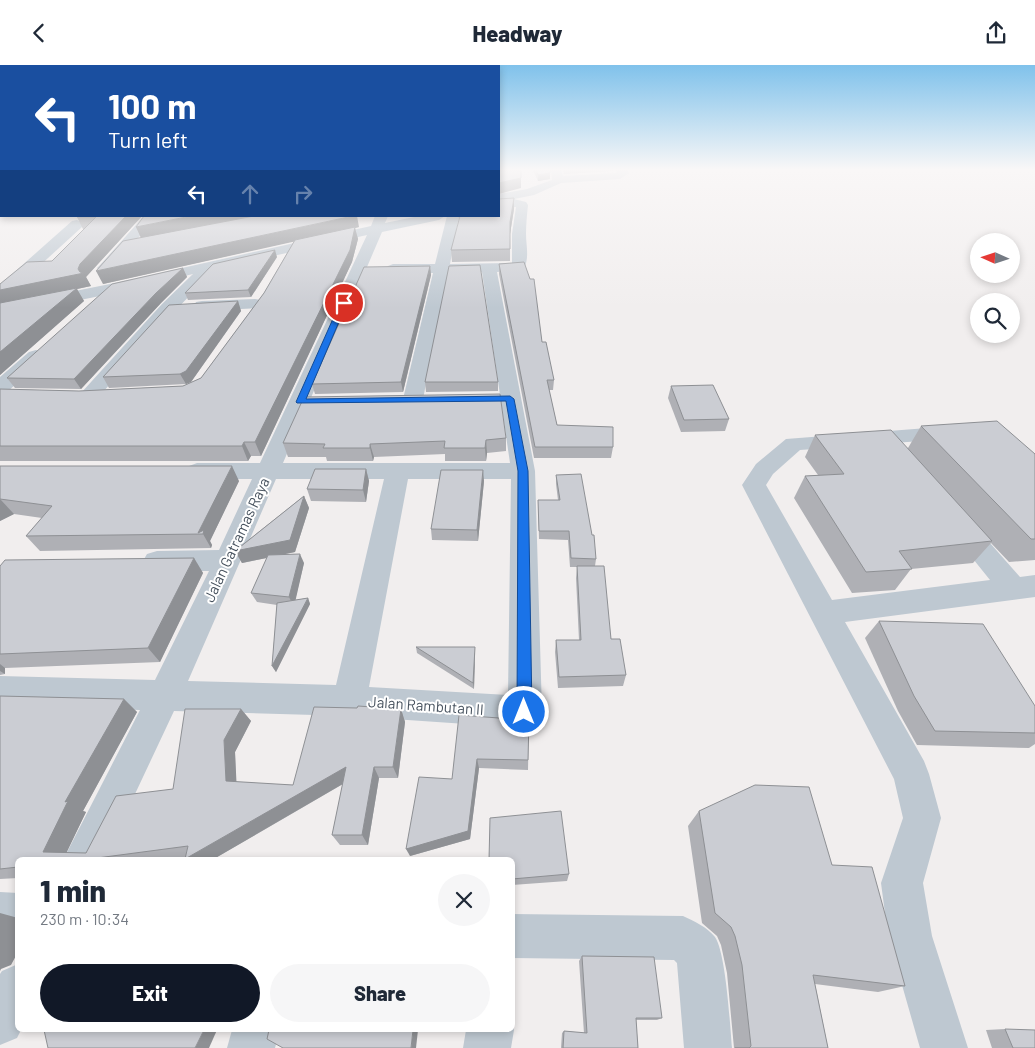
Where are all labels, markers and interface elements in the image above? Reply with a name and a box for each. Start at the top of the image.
icon: back [25,19,53,47]
icon: share [982,19,1010,47]
text: Headway [473,20,562,46]
text: 100 m [108,84,197,126]
icon: left [25,85,90,150]
text: Turn left [108,126,188,152]
icon: left [183,180,211,208]
icon: ahead [236,180,264,208]
icon: right [289,180,317,208]
north arrow [970,233,1020,283]
map controls [970,233,1020,343]
pin [323,282,365,324]
icon: arrive [330,289,358,317]
button: search [970,293,1020,343]
street label: Jalan Gatramas Raya [199,474,273,605]
position arrow [497,685,549,737]
street label: Jalan Rambutan II [368,692,485,718]
text: 1 min [40,872,106,908]
button: close [438,874,490,926]
text: 230 m · 10:34 [40,909,129,928]
button: Exit [40,964,260,1022]
button: Share [270,964,490,1022]

